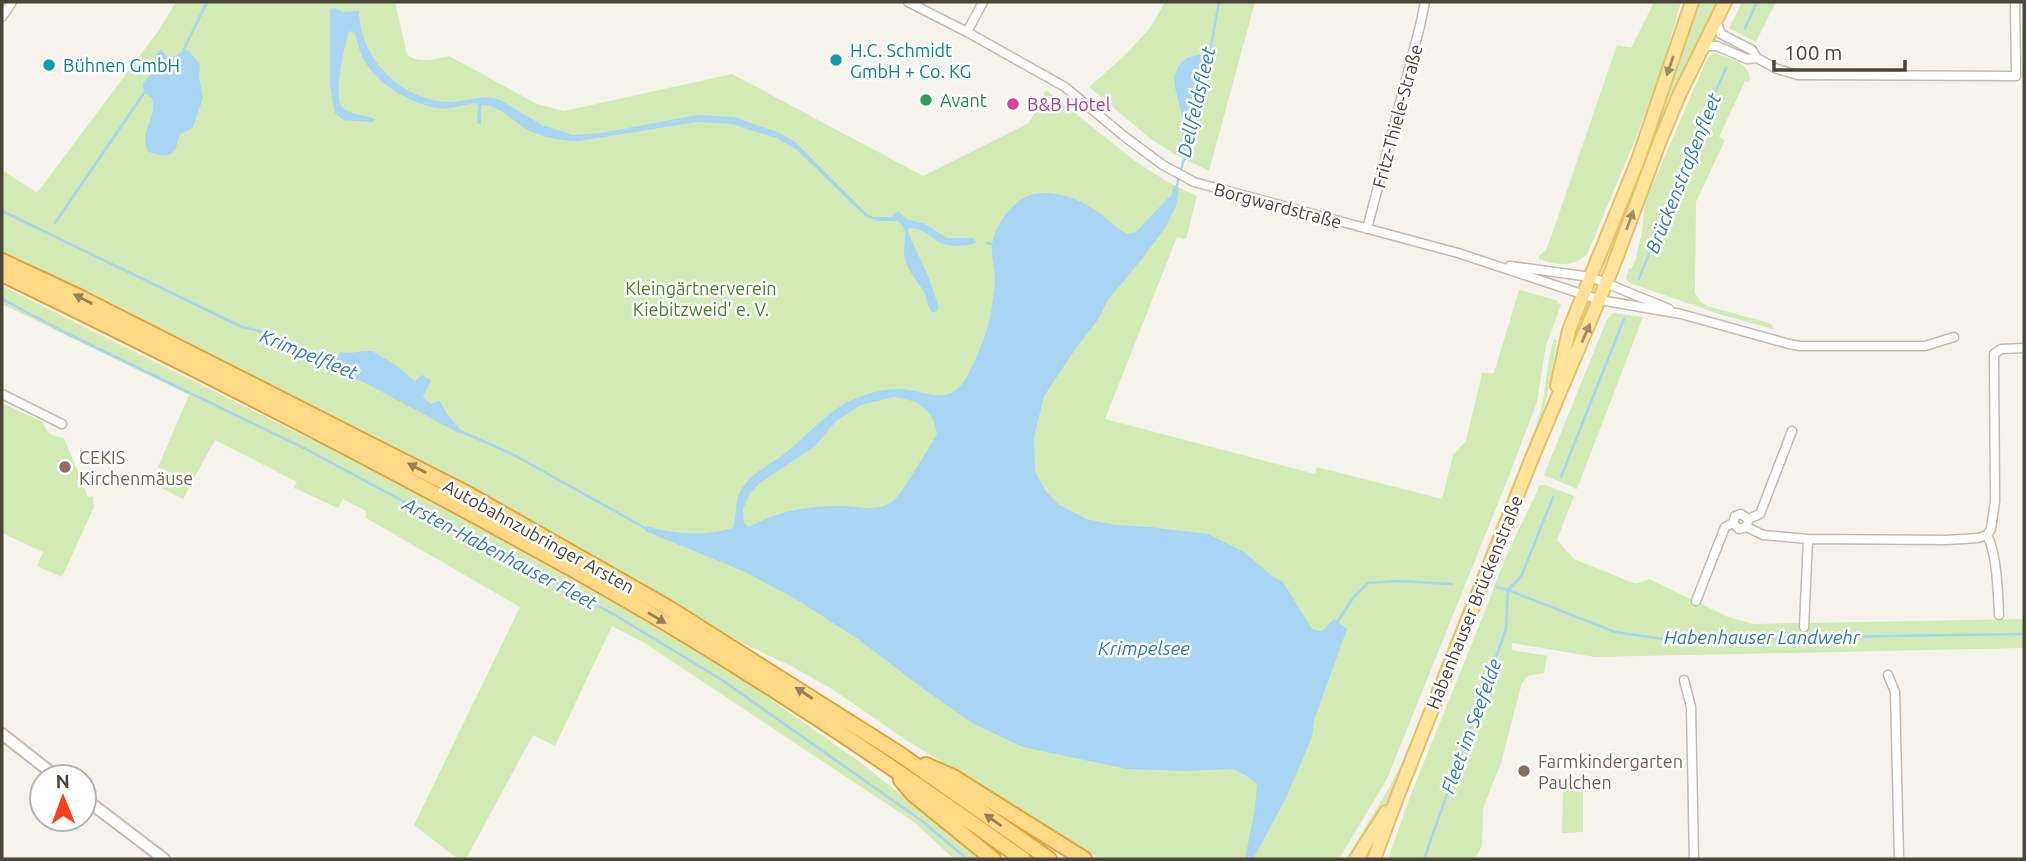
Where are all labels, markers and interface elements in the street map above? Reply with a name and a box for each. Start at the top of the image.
scale bar [1774,28,1905,72]
place label: H.C. Schmidt GmbH + Co. KG [850,40,971,81]
text: 100 m [1784,40,1842,64]
street label: Fritz-Thiele-Straße [1368,42,1426,190]
water label: Dellfeldsfleet [1173,44,1219,159]
marker: H.C. Schmidt GmbH + Co. KG [828,52,844,68]
place label: Bühnen GmbH [63,55,180,75]
one-way arrow [1664,56,1675,77]
marker: Bühnen GmbH [41,57,57,73]
water label: Brückenstraßenfleet [1641,89,1725,256]
place label: Avant [940,90,987,110]
marker: Avant [918,92,934,108]
place label: B&B Hotel [1027,94,1111,114]
marker: B&B Hotel [1005,96,1021,112]
street label: Borgwardstraße [1212,178,1344,232]
one-way arrow [1625,209,1636,230]
park label: Kleingärtnerverein Kiebitzweid' e. V. [625,278,777,319]
one-way arrow [73,294,93,305]
one-way arrow [1580,323,1592,343]
water label: Krimpelfleet [257,324,361,384]
place label: CEKIS Kirchenmäuse [79,447,193,488]
marker: CEKIS Kirchenmäuse [57,459,73,475]
one-way arrow [407,463,427,474]
street label: Autobahnzubringer Arsten [440,475,638,597]
water label: Arsten-Habenhauser Fleet [398,492,601,614]
street label: Habenhauser Brückenstraße [1422,492,1526,712]
one-way arrow [647,612,666,624]
water label: Habenhauser Landwehr [1664,626,1861,648]
water label: Krimpelsee [1098,637,1190,659]
water label: Fleet im Seefelde [1436,655,1506,796]
one-way arrow [795,686,814,699]
place label: Farmkindergarten Paulchen [1538,751,1683,792]
north arrow [28,763,98,833]
marker: Farmkindergarten Paulchen [1516,763,1532,779]
text: N [55,770,70,792]
one-way arrow [984,813,1002,827]

